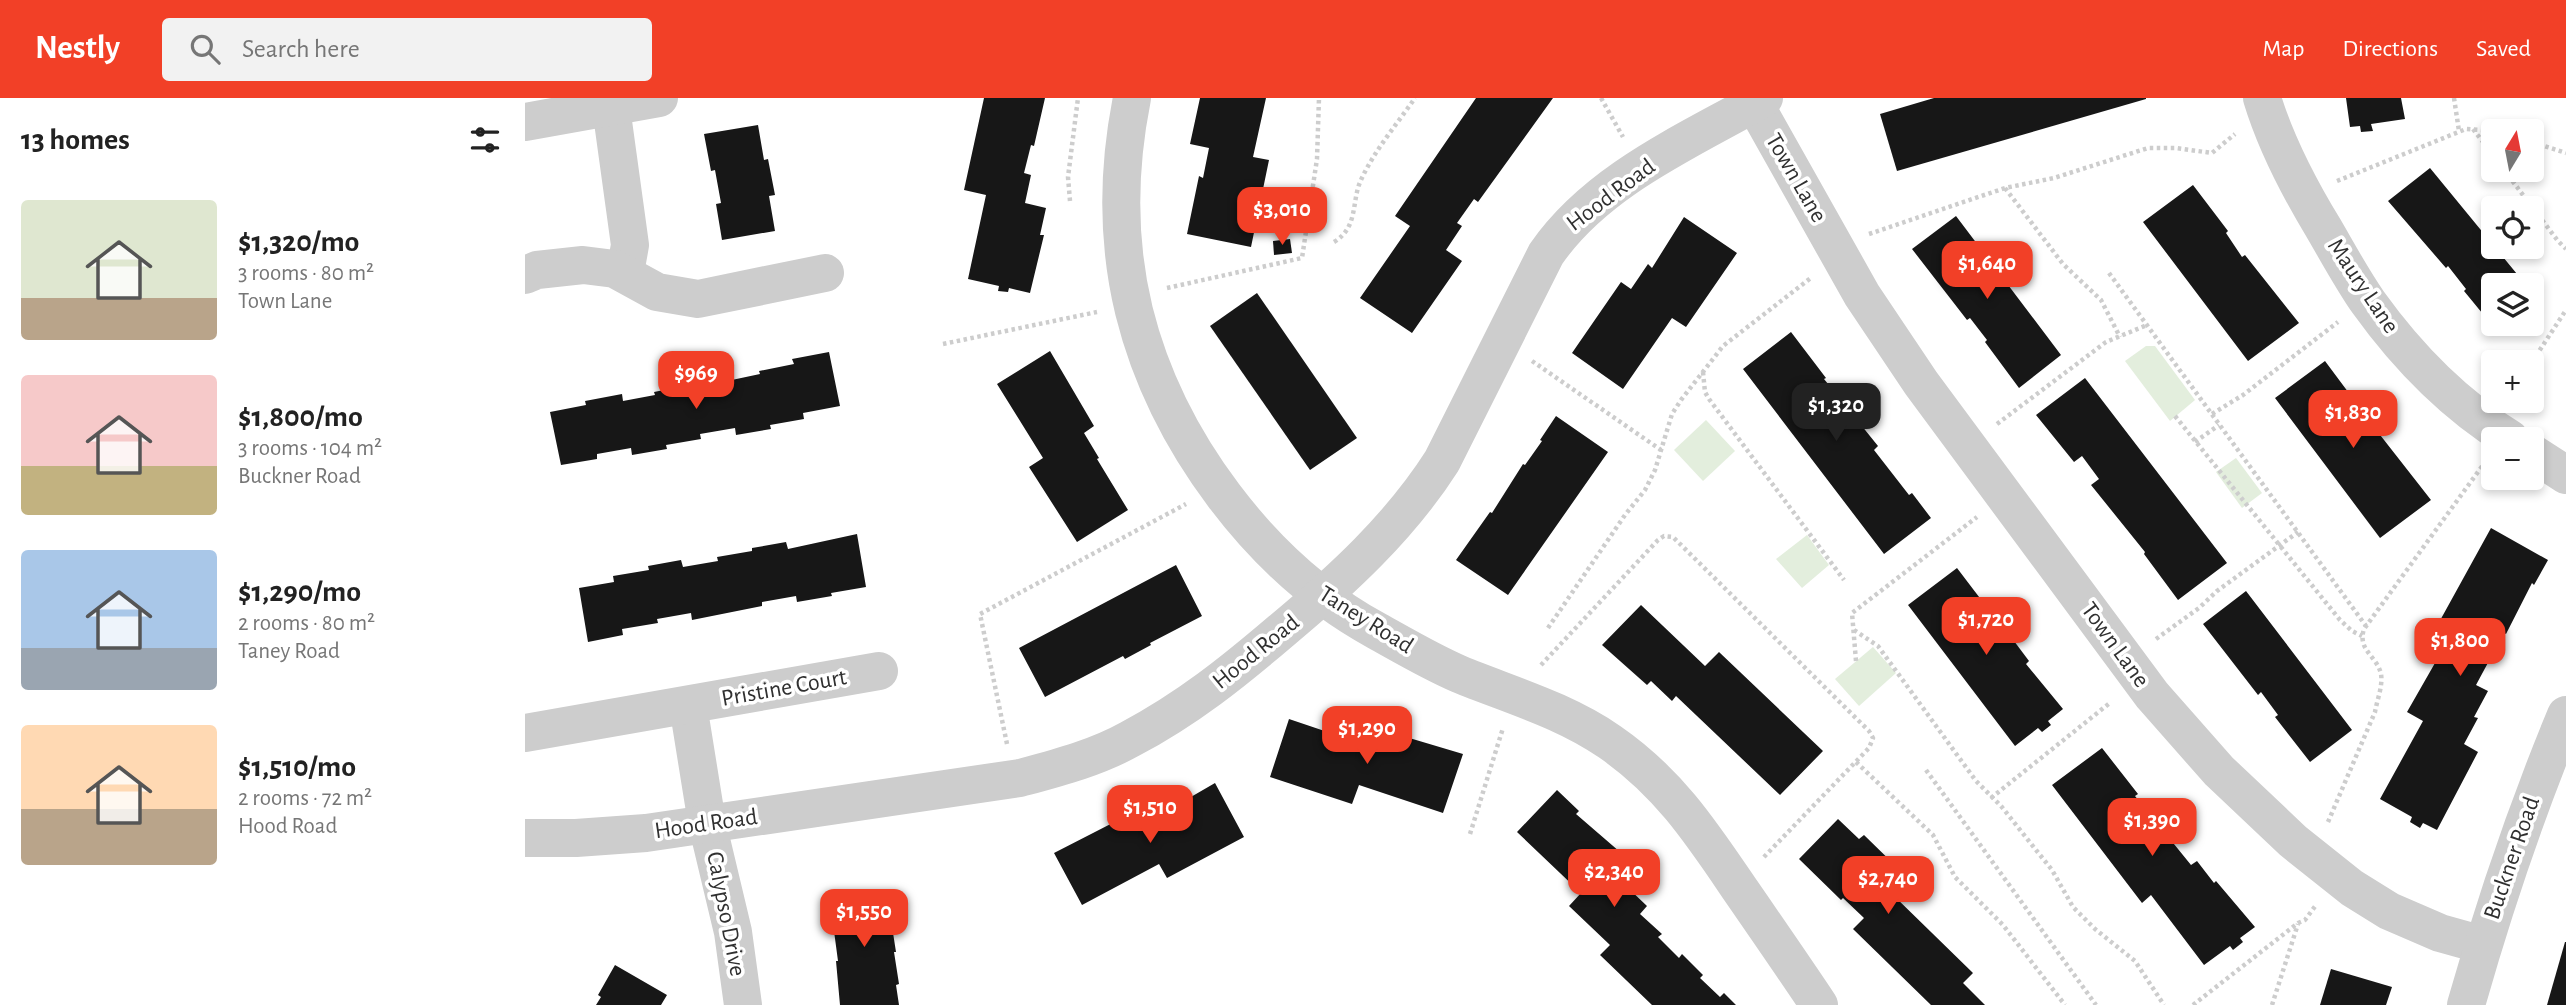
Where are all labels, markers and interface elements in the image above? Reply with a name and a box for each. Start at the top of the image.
search box [162,18,652,81]
icon: search [186,30,224,68]
text: Nestly [35,32,120,65]
text: Search here [242,36,360,62]
text: Map [2262,37,2304,61]
text: Directions [2342,37,2438,61]
text: Saved [2476,37,2531,61]
north arrow [2481,119,2545,182]
map controls [2481,119,2544,490]
icon: filters [466,121,504,159]
text: 13 homes [21,125,130,155]
street label: Town Lane [1761,129,1831,227]
street label: Hood Road [1562,154,1660,236]
pin: $3,010 [1225,188,1339,247]
button: locate [2481,196,2544,259]
text: $3,010 [1253,198,1311,221]
text: $1,320/mo [238,227,359,257]
icon: home [77,228,161,312]
street label: Maury Lane [2323,234,2403,338]
pin: $1,640 [1930,242,2044,301]
text: $1,640 [1958,252,2016,275]
text: 3 rooms · 80 m² [238,262,374,285]
button: layers [2481,273,2544,336]
text: Town Lane [238,290,332,313]
button: + [2481,350,2544,413]
pin: $969 [655,352,737,411]
text: $969 [674,362,718,385]
pin: $1,320 [1779,384,1893,443]
pin: $1,830 [2296,390,2410,450]
text: $1,320 [1808,394,1864,417]
text: $1,830 [2324,401,2382,424]
text: $1,800/mo [238,402,363,432]
icon: home [77,403,161,487]
button: − [2481,427,2544,490]
text: 3 rooms · 104 m² [238,437,382,460]
text: Buckner Road [238,465,361,488]
text: $1,290/mo [238,577,361,607]
icon: home [77,578,161,662]
street label: Taney Road [1315,582,1417,658]
pin: $1,720 [1929,598,2043,657]
street label: Town Lane [2076,598,2154,692]
text: $1,720 [1958,608,2014,631]
street label: Hood Road [1208,610,1304,694]
text: 2 rooms · 80 m² [238,612,375,635]
pin: $1,800 [2403,618,2517,678]
text: $1,800 [2430,629,2490,652]
text: Taney Road [238,640,340,663]
street label: Pristine Court [720,665,849,711]
pin: $1,290 [1310,706,1424,766]
text: $1,290 [1338,717,1396,740]
text: $1,510/mo [238,752,356,782]
icon: home [77,753,161,837]
pin: $1,510 [1093,786,1207,845]
text: 2 rooms · 72 m² [238,787,372,810]
street label: Buckner Road [2480,793,2544,923]
text: $1,510 [1123,796,1177,819]
pin: $1,390 [2095,798,2209,858]
street label: Hood Road [653,805,759,843]
text: $1,390 [2124,809,2180,832]
text: Hood Road [238,815,337,838]
street label: Calypso Drive [702,850,750,978]
pin: $2,340 [1557,850,1671,909]
pin: $2,740 [1831,856,1945,916]
text: $2,340 [1584,860,1644,883]
text: $2,740 [1858,867,1918,890]
pin: $1,550 [807,890,921,949]
text: $1,550 [836,900,892,923]

